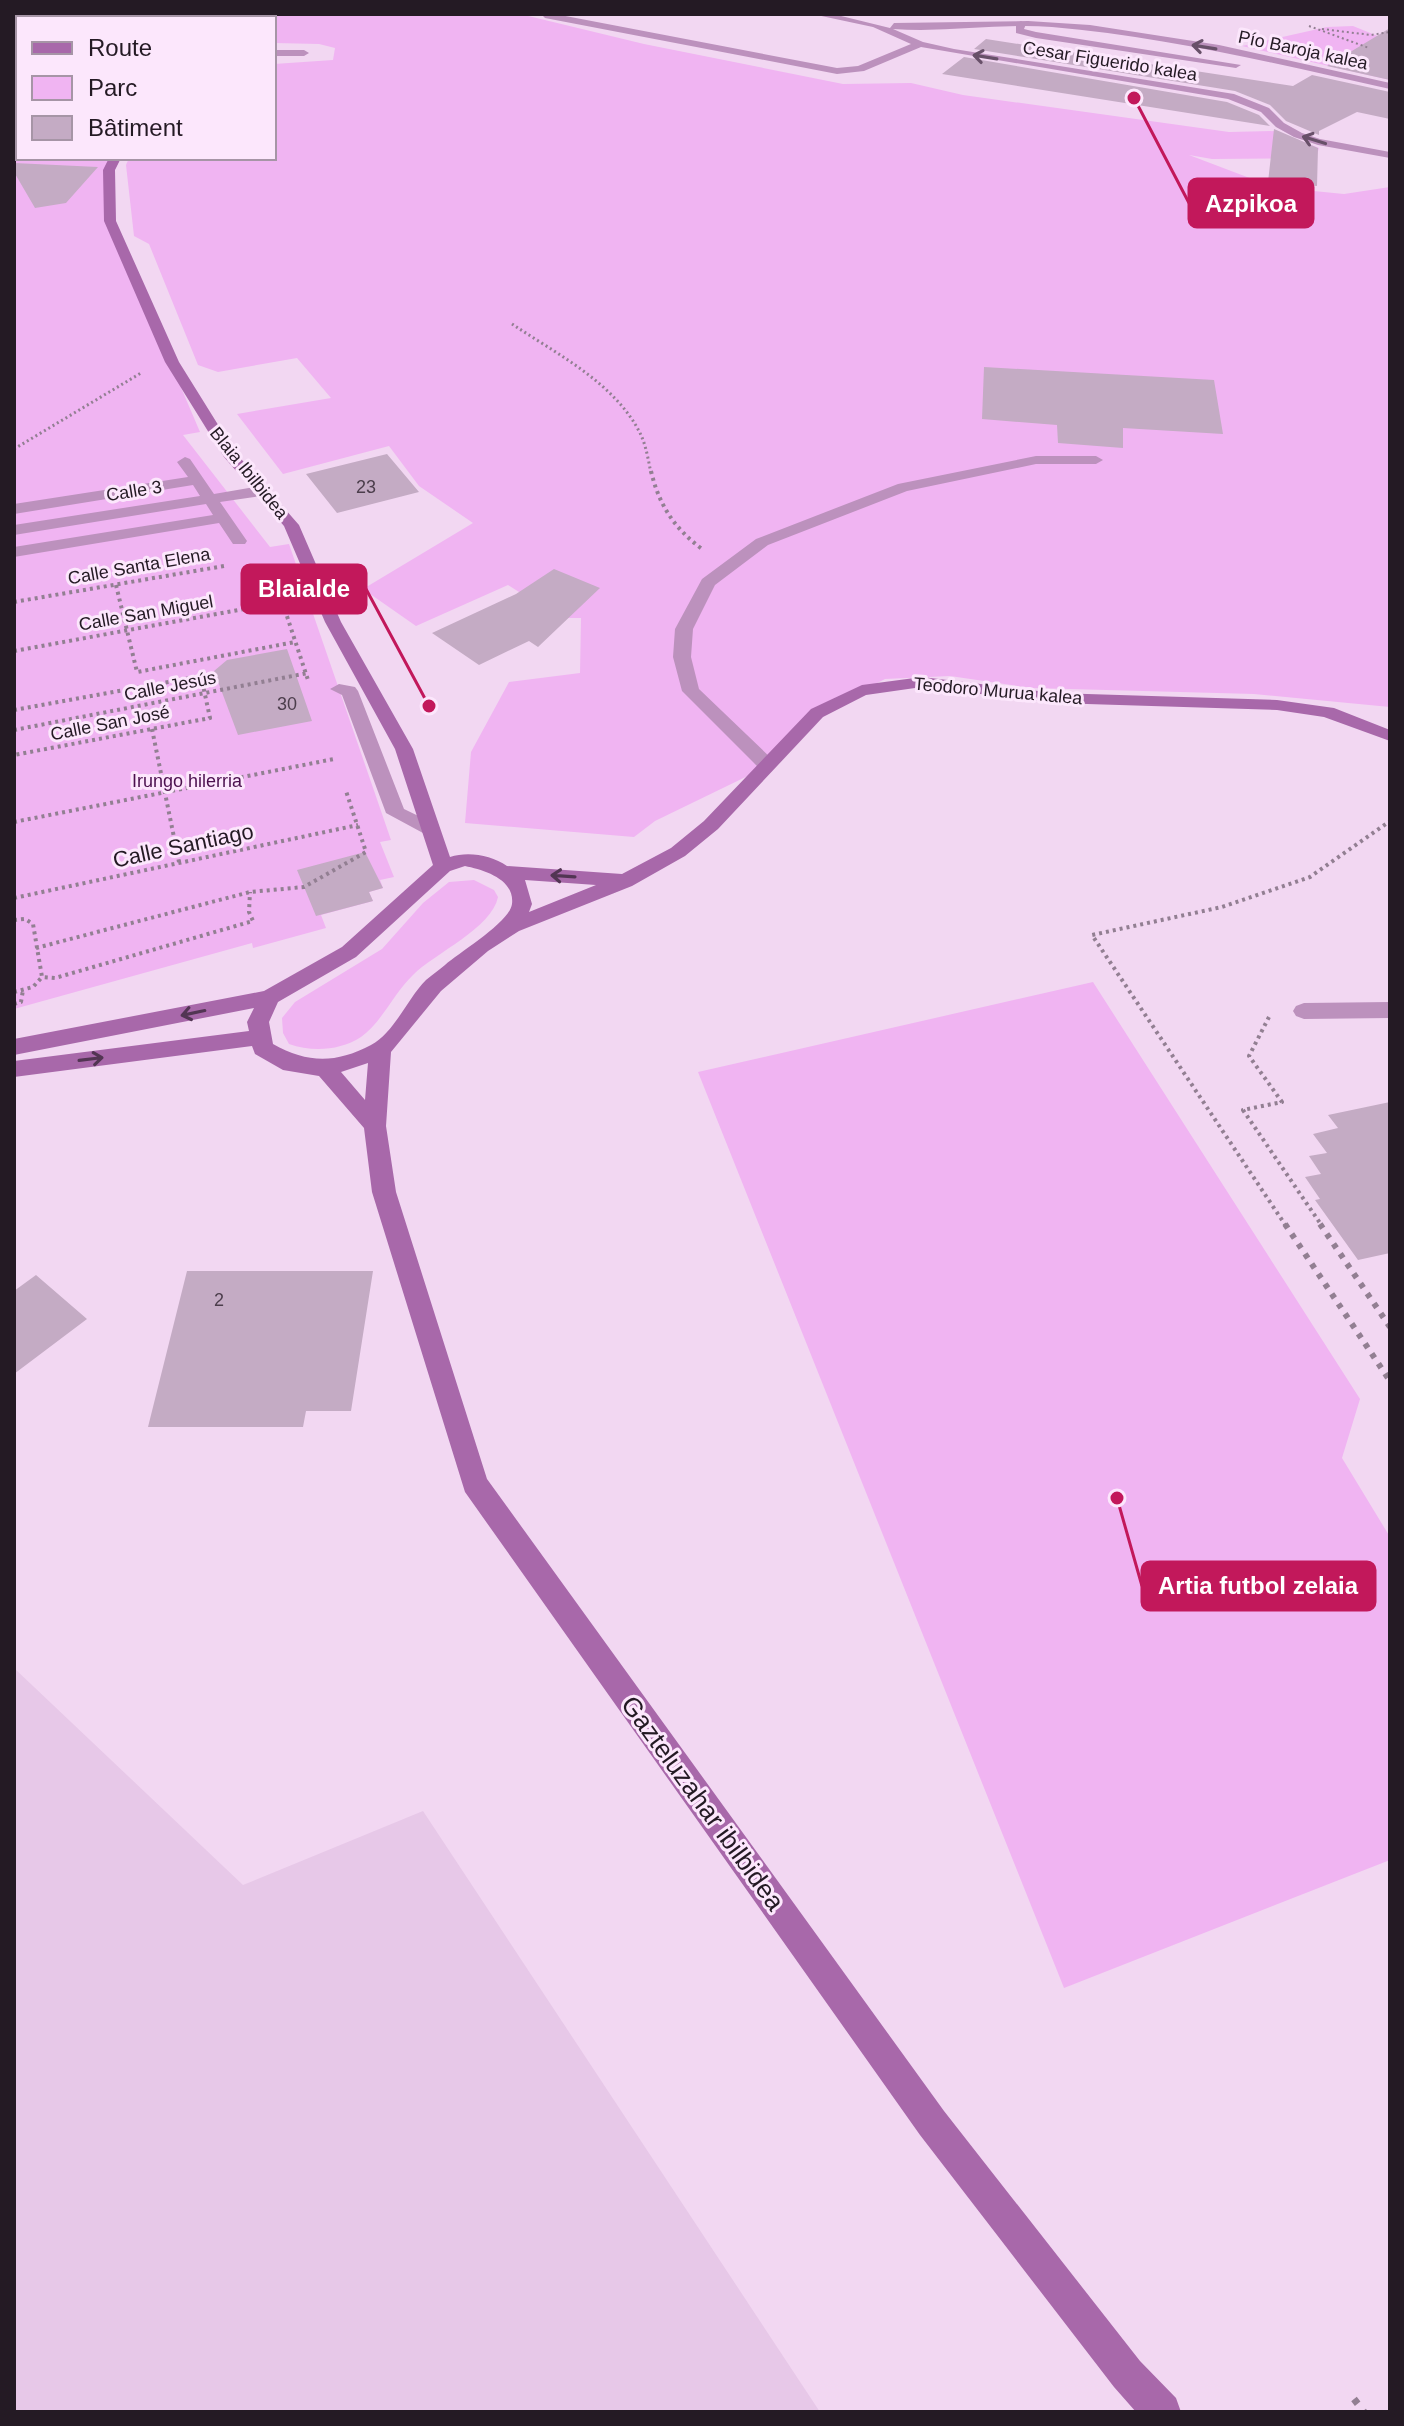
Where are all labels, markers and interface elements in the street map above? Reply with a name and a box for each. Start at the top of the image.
legend [16,16,276,160]
street label: Pío Baroja kalea [1236,26,1371,74]
text: Route [88,34,152,61]
street label: Cesar Figuerido kalea [1021,37,1199,85]
one-way arrow [1192,38,1217,53]
one-way arrow [973,49,998,64]
text: Parc [88,74,137,101]
text: Bâtiment [88,114,183,141]
one-way arrow [1301,132,1327,147]
callout: Azpikoa [1189,179,1313,227]
text: Azpikoa [1205,190,1298,217]
street label: Blaia Ibilbidea [206,423,293,524]
street label: Calle 3 [105,477,163,505]
house number: 23 [356,477,376,497]
street label: Calle Santa Elena [66,543,213,588]
callout: Blaialde [242,565,366,613]
text: Blaialde [258,575,350,602]
street label: Calle San Miguel [77,591,215,635]
street label: Calle Jesús [122,667,218,705]
street label: Teodoro Murua kalea [913,674,1084,708]
house number: 30 [277,694,297,714]
street label: Calle San José [49,702,171,744]
park label: Irungo hilerria [132,771,243,791]
street label: Calle Santiago [111,818,256,873]
one-way arrow [550,868,577,883]
one-way arrow [181,1007,207,1022]
one-way arrow [78,1051,103,1066]
house number: 2 [214,1290,224,1310]
callout: Artia futbol zelaia [1142,1562,1375,1610]
text: Artia futbol zelaia [1158,1572,1359,1599]
street label: Gazteluzahar ibilbidea [615,1690,791,1916]

